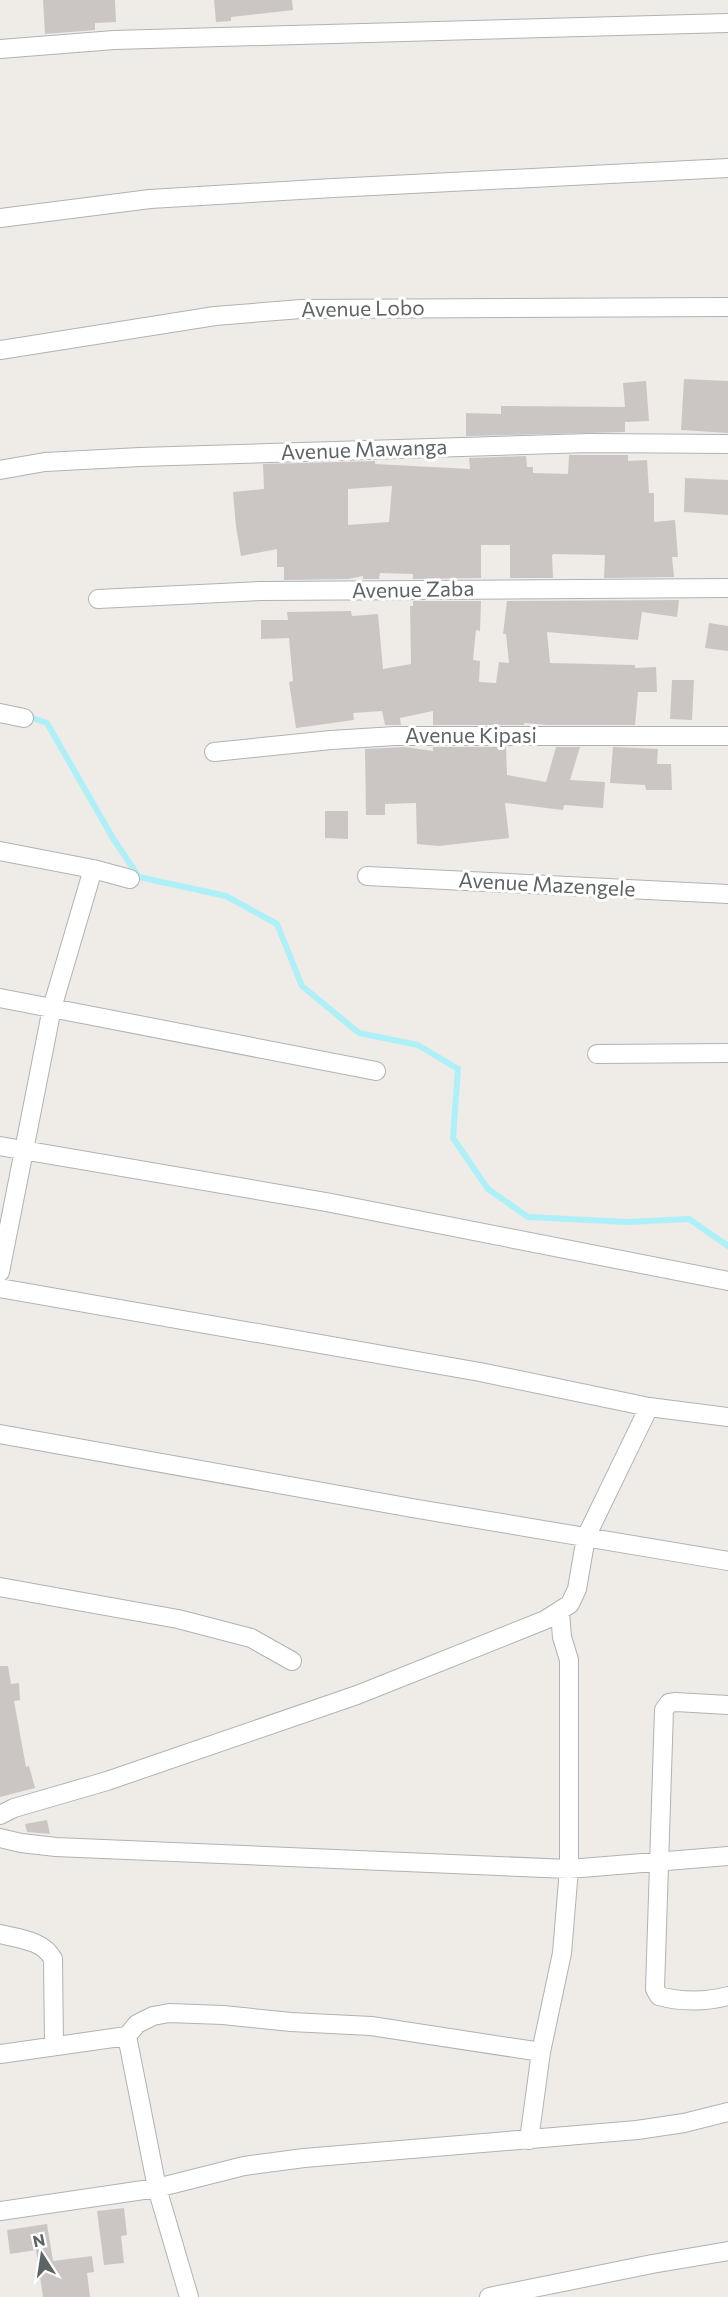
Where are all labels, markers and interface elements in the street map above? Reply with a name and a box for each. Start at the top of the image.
street label: Avenue Lobo [301,294,425,321]
street label: Avenue Mawanga [280,433,448,464]
street label: Avenue Zaba [352,575,474,602]
street label: Avenue Kipasi [405,722,537,747]
street label: Avenue Mazengele [458,866,636,901]
north arrow [12,2225,72,2285]
text: N [31,2229,47,2250]

